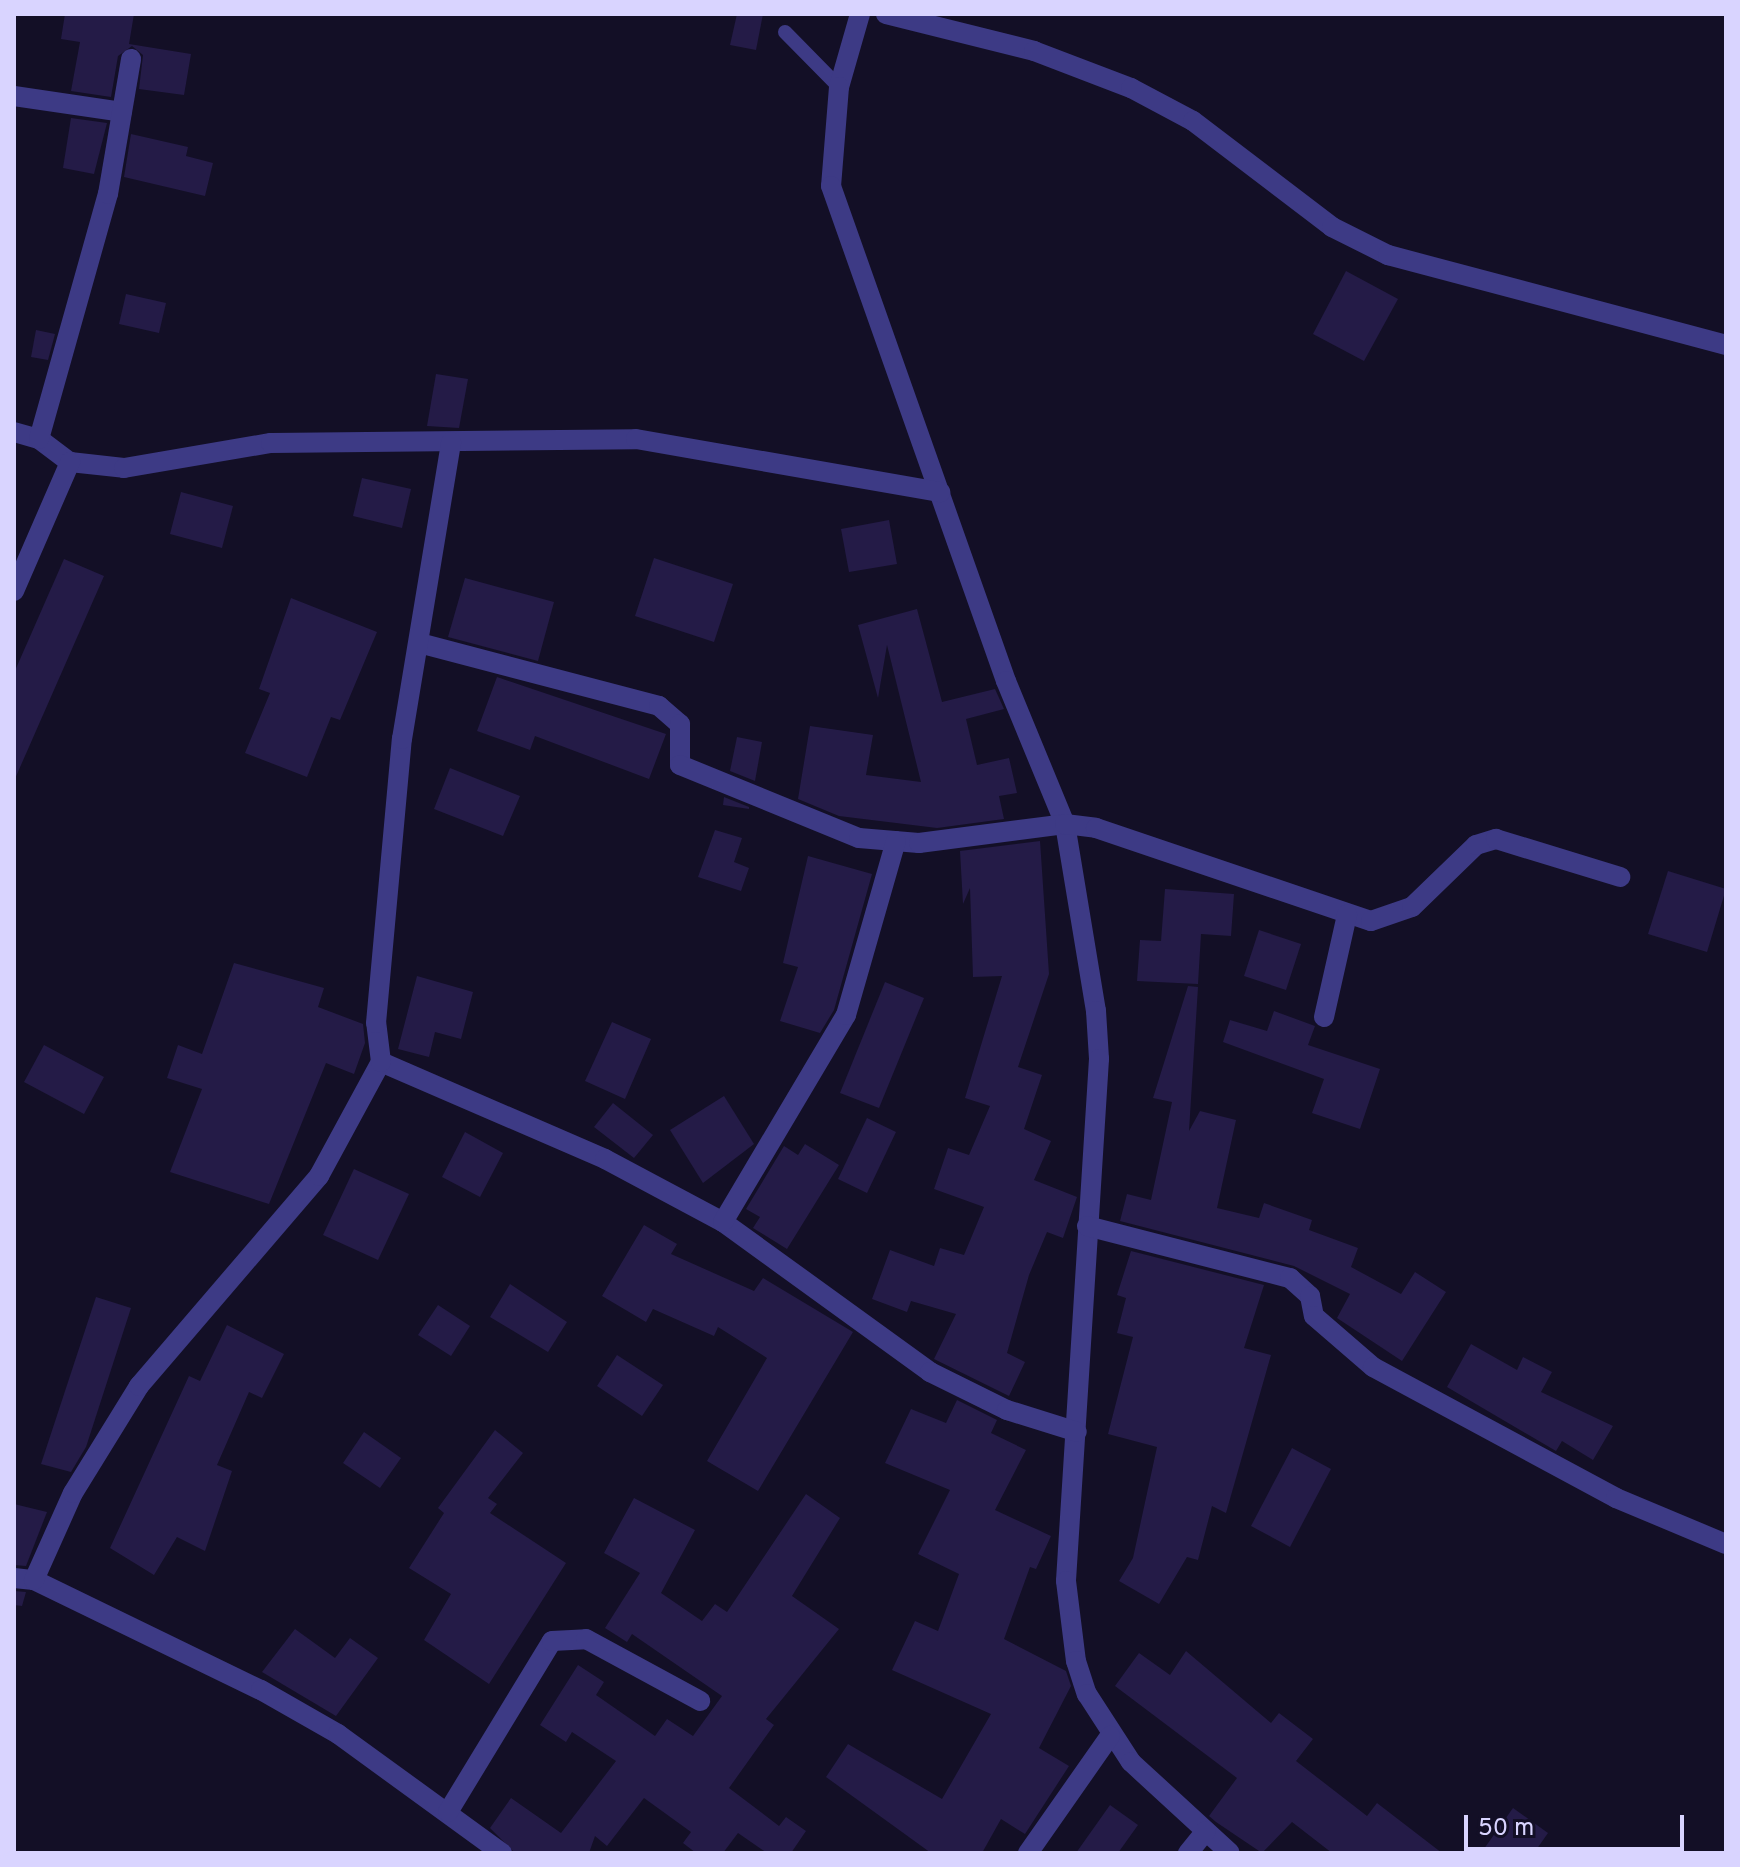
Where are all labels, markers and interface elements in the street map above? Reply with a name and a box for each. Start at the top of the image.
scale bar [1468,1799,1688,1849]
text: 50 m [1478,1814,1534,1844]

